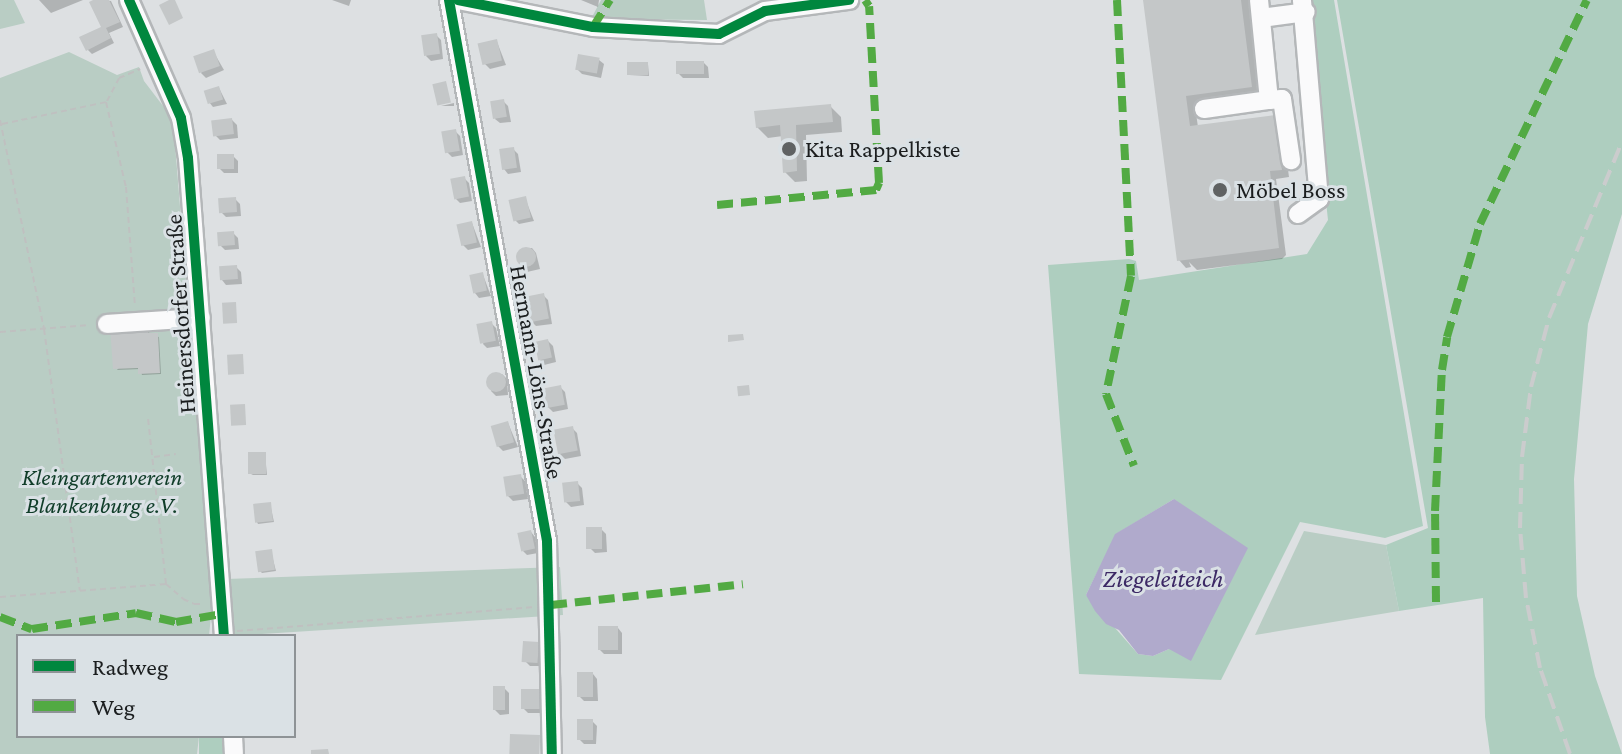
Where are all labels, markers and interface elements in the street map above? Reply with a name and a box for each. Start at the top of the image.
place label: Kita Rappelkiste [805,135,960,163]
marker: Kita Rappelkiste [780,140,798,158]
place label: Möbel Boss [1236,176,1345,204]
marker: Möbel Boss [1211,181,1229,199]
street label: Heinersdorfer Straße [159,213,201,415]
street label: Hermann-Löns-Straße [504,263,570,481]
park label: Kleingartenverein Blankenburg e.V. [22,463,182,519]
water label: Ziegeleiteich [1102,563,1224,595]
legend [16,634,296,738]
text: Radweg [92,653,168,680]
text: Weg [92,693,135,720]

